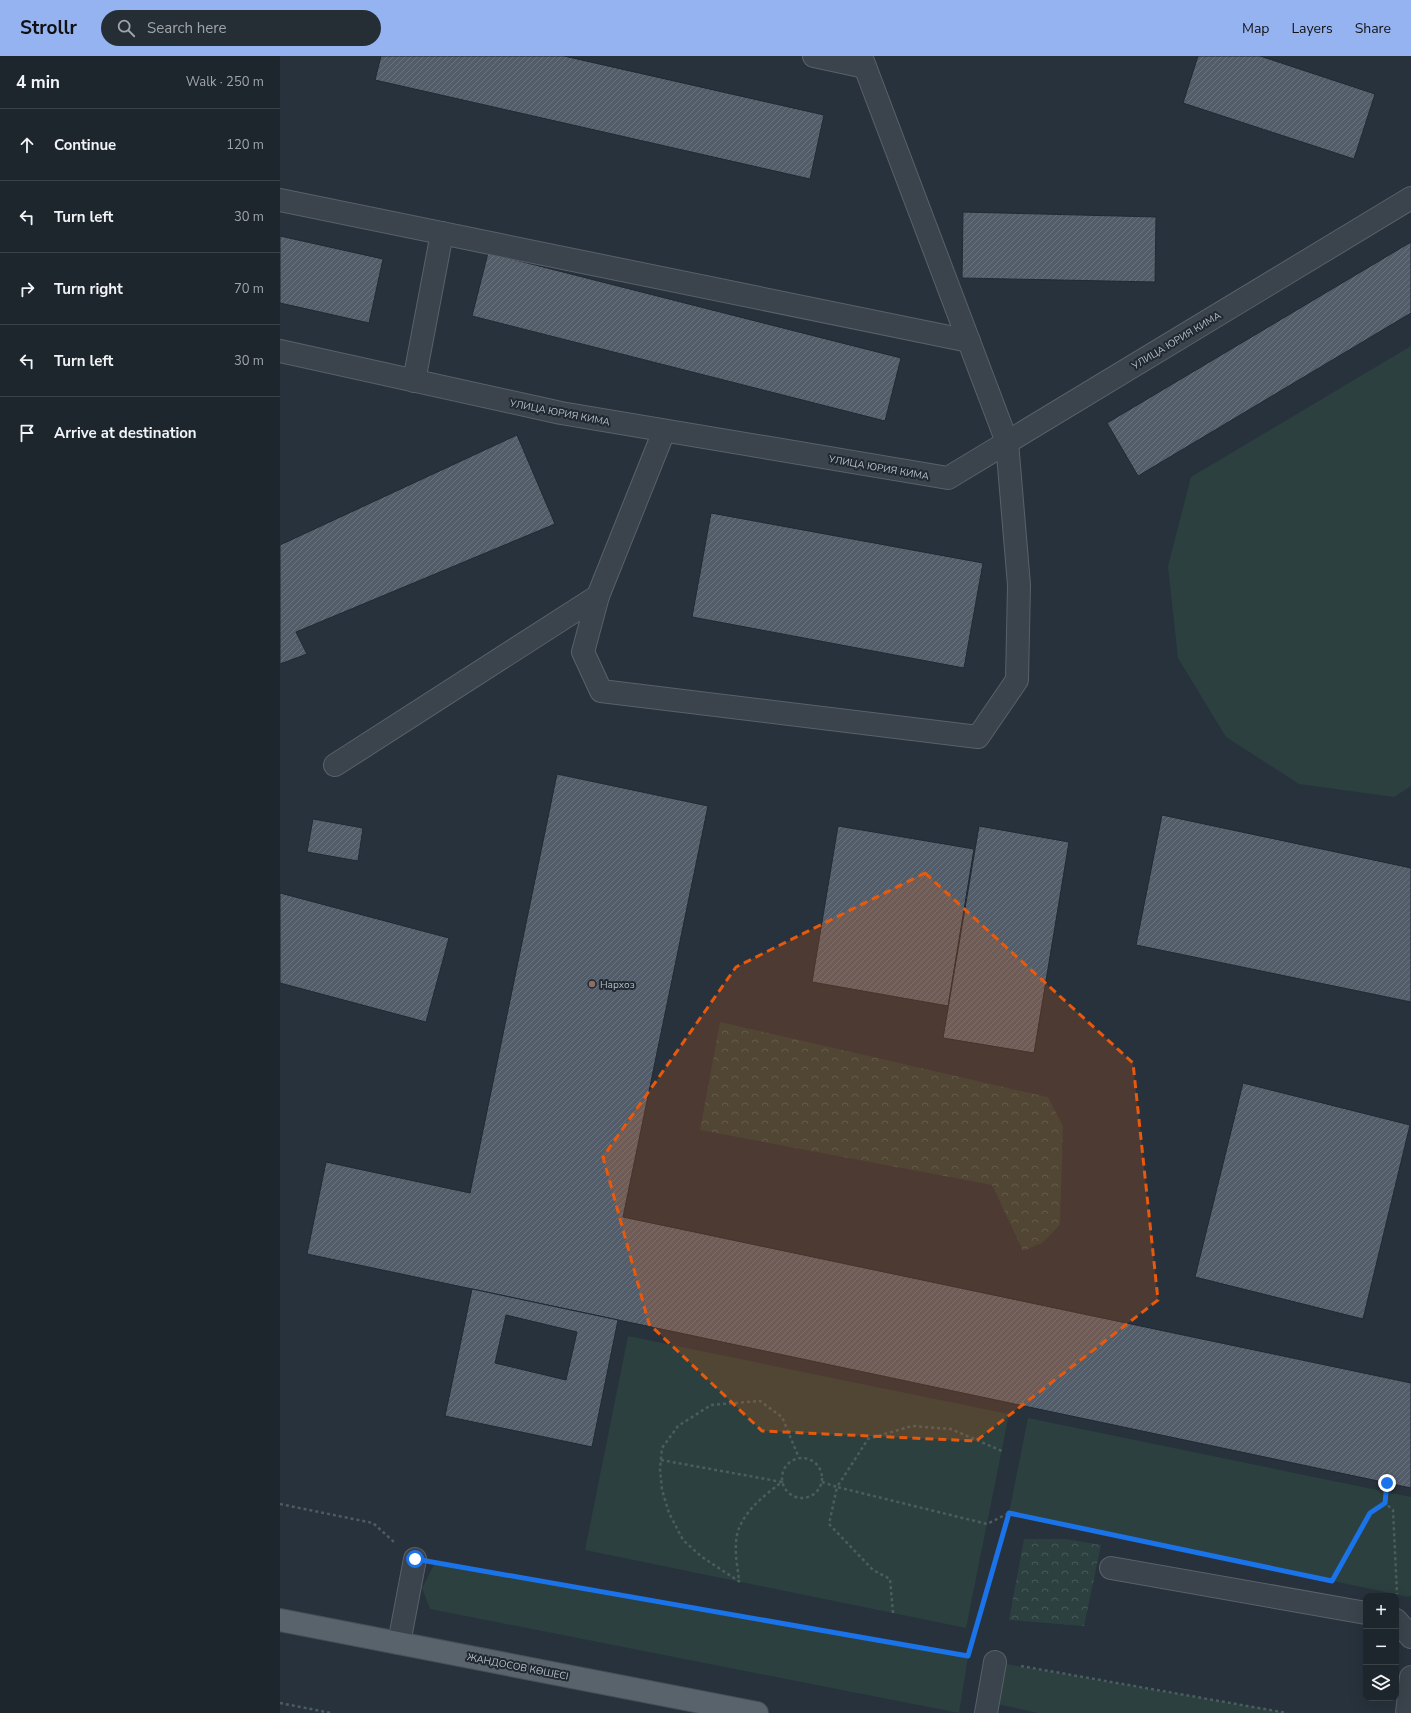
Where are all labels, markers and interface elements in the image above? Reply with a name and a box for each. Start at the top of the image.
search box [101,10,381,46]
text: Strollr [20,15,77,41]
icon: search [115,17,137,39]
text: Search here [147,18,227,38]
text: Map [1242,19,1269,38]
text: Layers [1291,19,1333,38]
text: Share [1355,19,1391,38]
text: 4 min [16,71,60,94]
text: Walk · 250 m [186,73,264,91]
icon: ahead [16,134,38,156]
text: Continue [54,135,116,155]
text: 120 m [226,136,264,154]
icon: left [16,206,38,228]
text: Turn left [54,207,113,227]
text: 30 m [234,208,264,226]
icon: right [16,278,38,300]
text: Turn right [54,279,123,299]
text: 70 m [234,280,264,298]
street label: УЛИЦА ЮРИЯ КИМА [1128,308,1224,374]
icon: left [16,350,38,372]
text: Turn left [54,351,113,371]
text: 30 m [234,352,264,370]
street label: УЛИЦА ЮРИЯ КИМА [508,396,612,430]
icon: arrive [16,422,38,444]
text: Arrive at destination [54,423,197,443]
street label: УЛИЦА ЮРИЯ КИМА [827,452,931,484]
place label: Нархоз [600,978,635,992]
marker: Нархоз [587,979,597,989]
route end [1378,1474,1396,1492]
route start [406,1550,424,1568]
map controls [1363,1593,1399,1701]
button: + [1363,1593,1399,1629]
button: − [1363,1629,1399,1665]
street label: ЖАНДОСОВ КӨШЕСІ [466,1650,570,1684]
button: layers [1363,1665,1399,1701]

